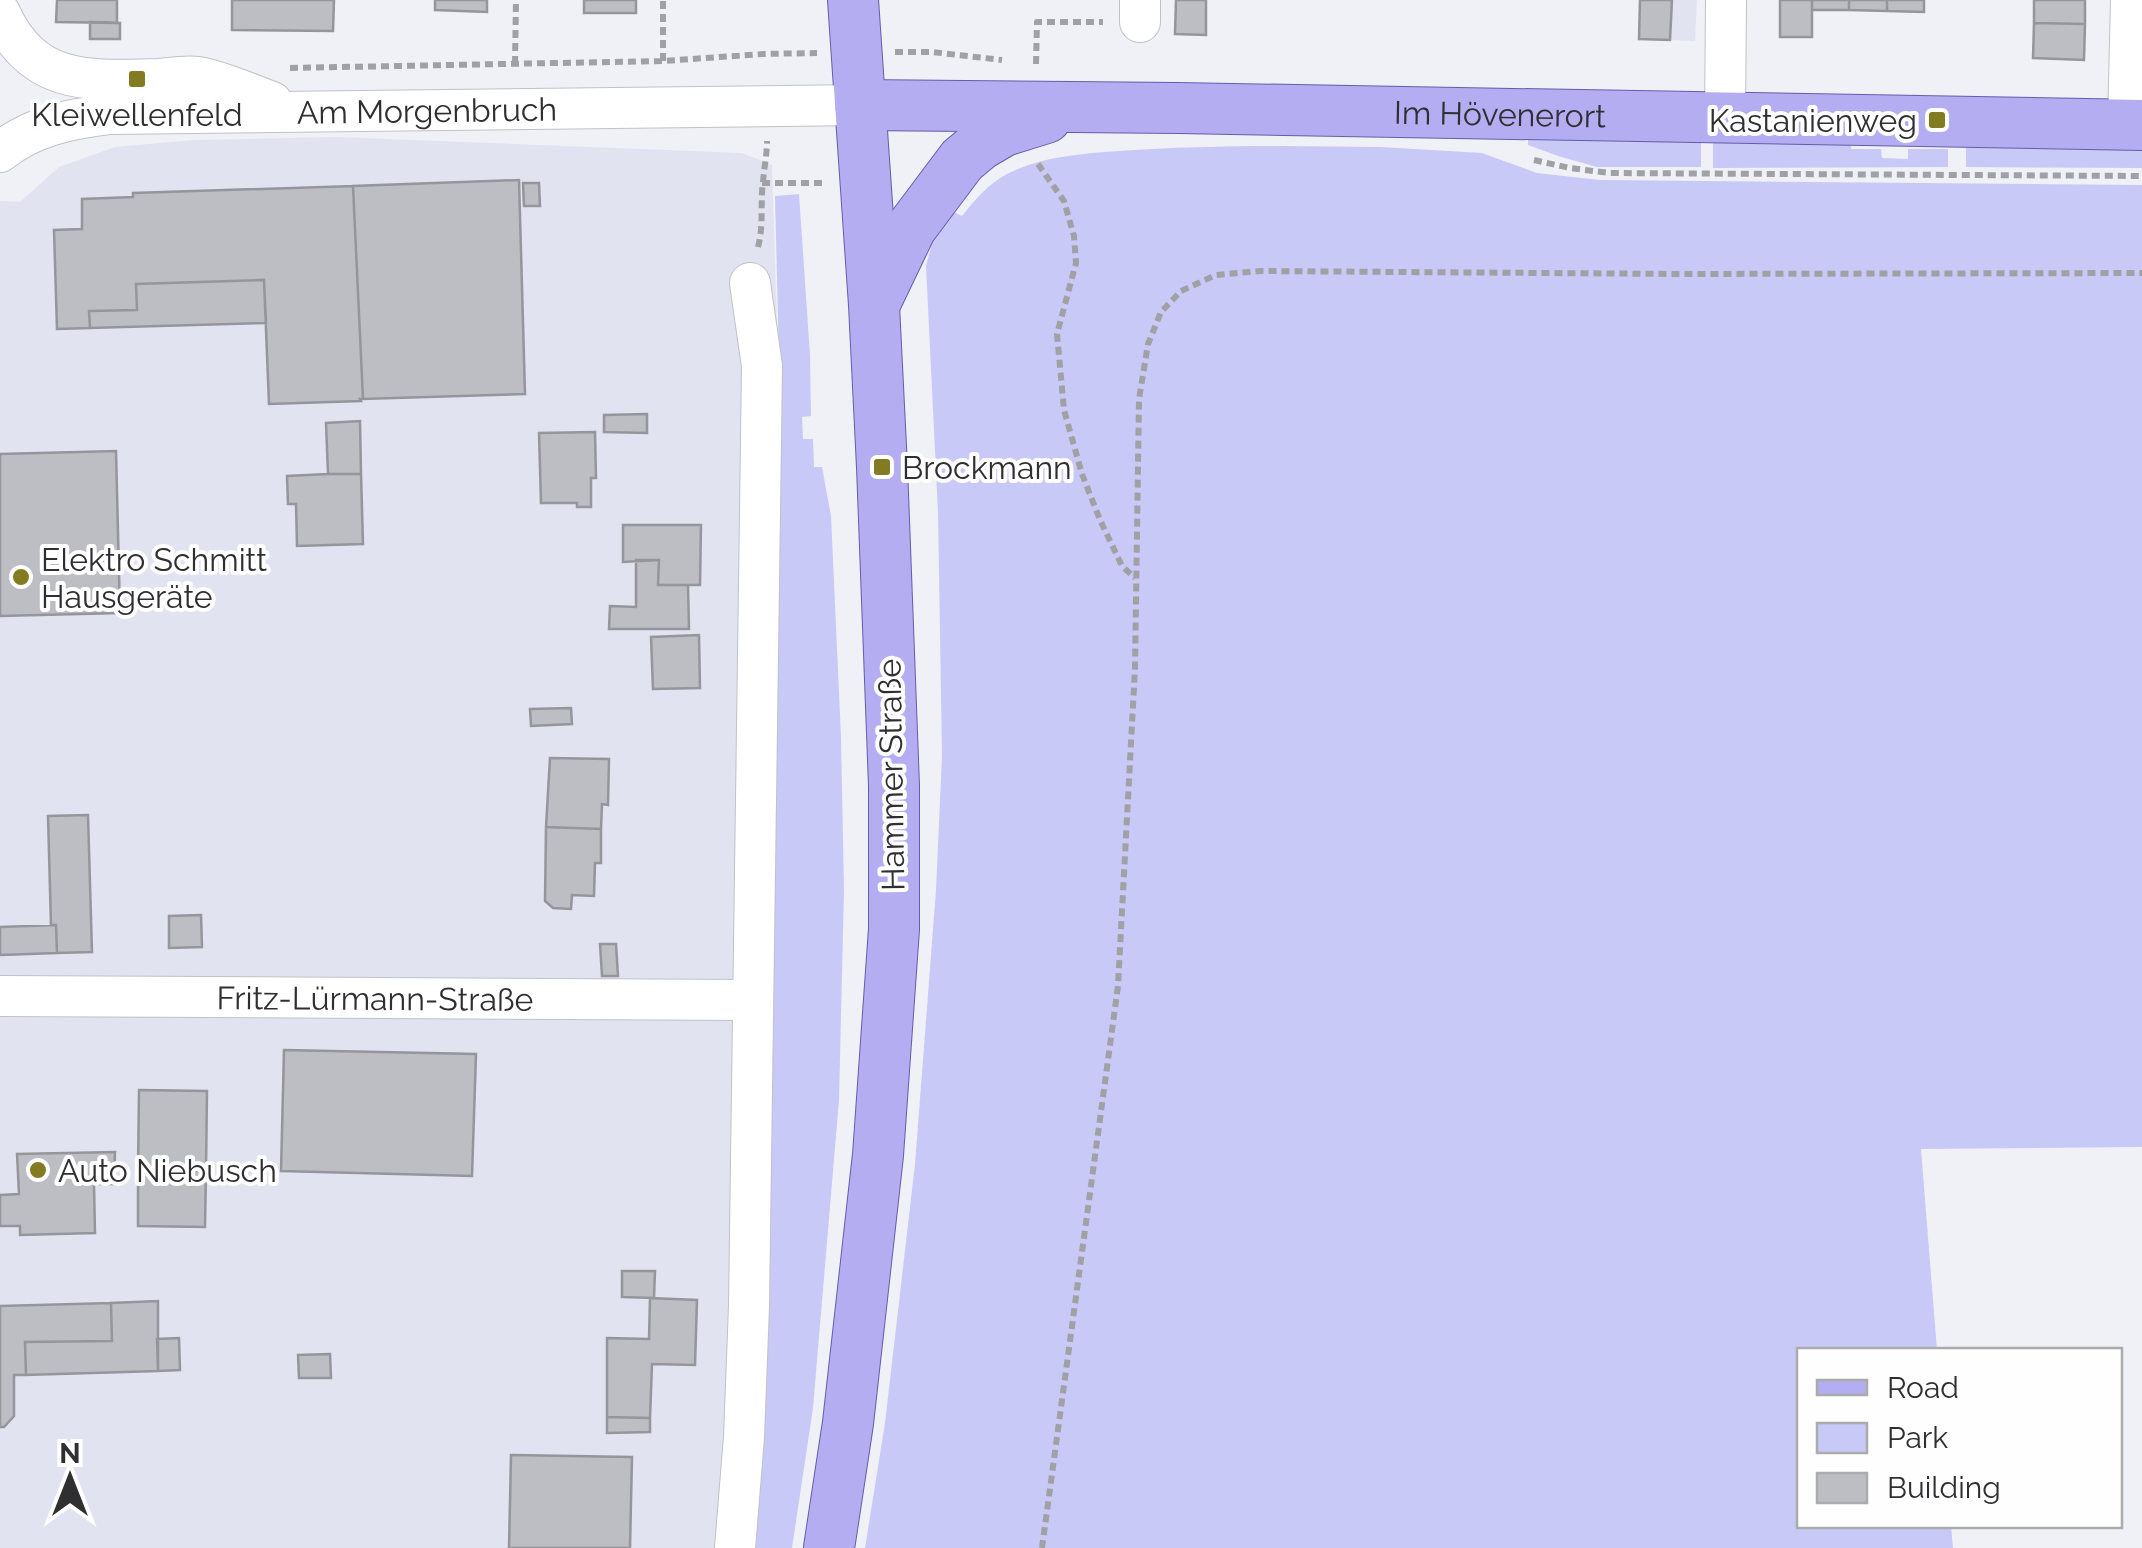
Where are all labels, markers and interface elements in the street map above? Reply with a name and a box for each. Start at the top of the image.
marker: Kleiwellenfeld [126,68,148,90]
street label: Am Morgenbruch [297,90,557,130]
street label: Im Hövenerort [1394,93,1606,134]
place label: Kleiwellenfeld [31,96,243,133]
place label: Kastanienweg [1709,102,1917,139]
marker: Kastanienweg [1926,109,1948,131]
place label: Brockmann [902,449,1072,486]
marker: Brockmann [871,456,893,478]
place label: Elektro Schmitt Hausgeräte [41,541,267,615]
marker: Elektro Schmitt Hausgeräte [10,566,32,588]
street label: Hammer Straße [870,659,912,891]
street label: Fritz-Lürmann-Straße [217,979,533,1017]
place label: Auto Niebusch [58,1152,277,1189]
marker: Auto Niebusch [27,1159,49,1181]
legend [1797,1348,2122,1528]
text: Road [1887,1370,1959,1405]
text: Park [1887,1420,1948,1455]
north arrow [20,1428,120,1528]
text: N [59,1437,81,1470]
text: Building [1887,1470,2001,1505]

